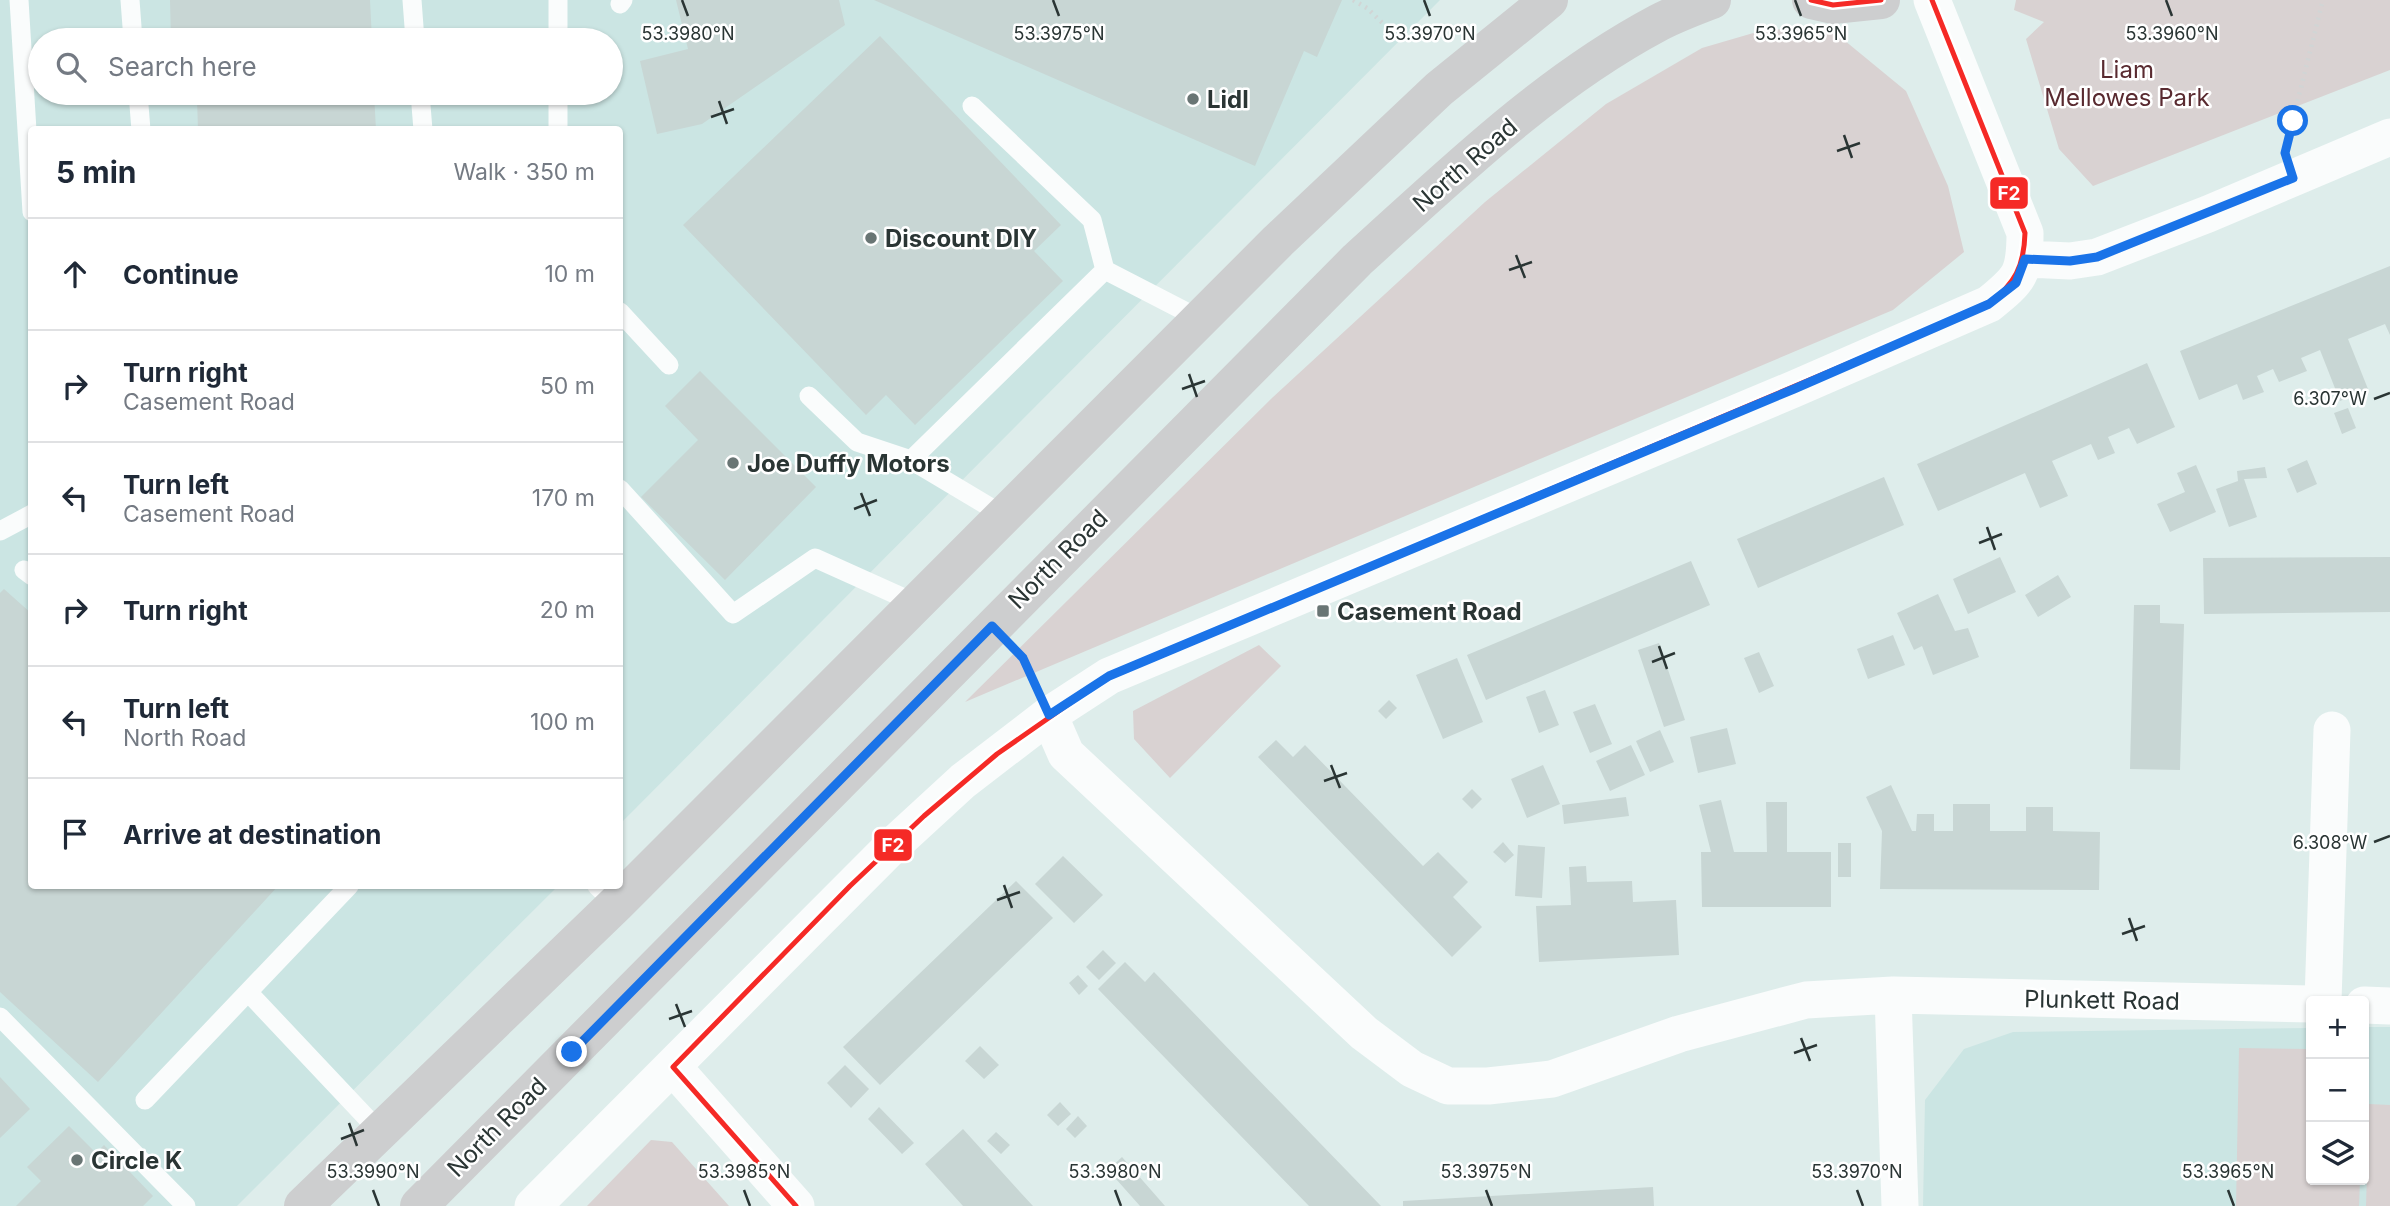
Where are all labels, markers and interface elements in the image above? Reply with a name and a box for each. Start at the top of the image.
text: 53.3980°N [642,23,734,44]
text: 53.3975°N [1013,23,1105,44]
text: 53.3970°N [1384,23,1476,44]
text: 53.3965°N [1755,23,1847,44]
text: 53.3960°N [2126,23,2218,44]
search box [28,28,623,105]
icon: search [52,48,90,86]
text: Search here [108,51,257,82]
park label: Liam Mellowes Park [2044,55,2210,112]
place label: Lidl [1207,85,1249,114]
marker: Lidl [1185,91,1201,107]
route start [2277,105,2308,136]
street label: North Road [1407,112,1523,218]
text: 5 min [56,154,136,190]
text: Walk · 350 m [454,158,595,186]
line badge: F2 [1989,176,2029,210]
text: F2 [1997,182,2021,205]
place label: Discount DIY [885,224,1037,253]
marker: Discount DIY [863,230,879,246]
icon: ahead [56,255,94,293]
text: Continue [123,259,239,290]
text: 10 m [545,260,595,288]
text: Turn right [123,357,248,388]
icon: right [56,367,94,405]
text: 50 m [540,372,595,400]
text: Casement Road [123,388,295,416]
text: 6.307°W [2293,388,2367,409]
place label: Joe Duffy Motors [747,449,950,478]
marker: Joe Duffy Motors [725,455,741,471]
text: Turn left [123,469,229,500]
icon: left [56,479,94,517]
text: 170 m [532,484,595,512]
text: Casement Road [123,500,295,528]
street label: North Road [1002,503,1114,615]
icon: right [56,591,94,629]
text: Turn right [123,595,248,626]
text: 20 m [540,596,595,624]
place label: Casement Road [1337,597,1522,626]
marker: Casement Road [1315,603,1331,619]
text: Turn left [123,693,229,724]
icon: left [56,703,94,741]
text: 100 m [530,708,595,736]
text: North Road [123,724,246,752]
icon: arrive [56,815,94,853]
text: Arrive at destination [123,819,382,850]
line badge: F2 [873,828,913,862]
text: 6.308°W [2293,832,2368,853]
text: F2 [881,834,905,857]
street label: Plunkett Road [2024,984,2180,1016]
map controls [2306,996,2369,1185]
button: + [2306,996,2369,1059]
route end [556,1036,587,1067]
button: − [2306,1059,2369,1122]
street label: North Road [441,1071,553,1183]
button: layers [2306,1122,2369,1185]
place label: Circle K [91,1146,182,1175]
marker: Circle K [69,1152,85,1168]
text: 53.3990°N [327,1161,419,1182]
text: 53.3985°N [698,1161,790,1182]
text: 53.3980°N [1069,1161,1161,1182]
text: 53.3975°N [1440,1161,1532,1182]
text: 53.3970°N [1811,1161,1903,1182]
text: 53.3965°N [2182,1161,2274,1182]

